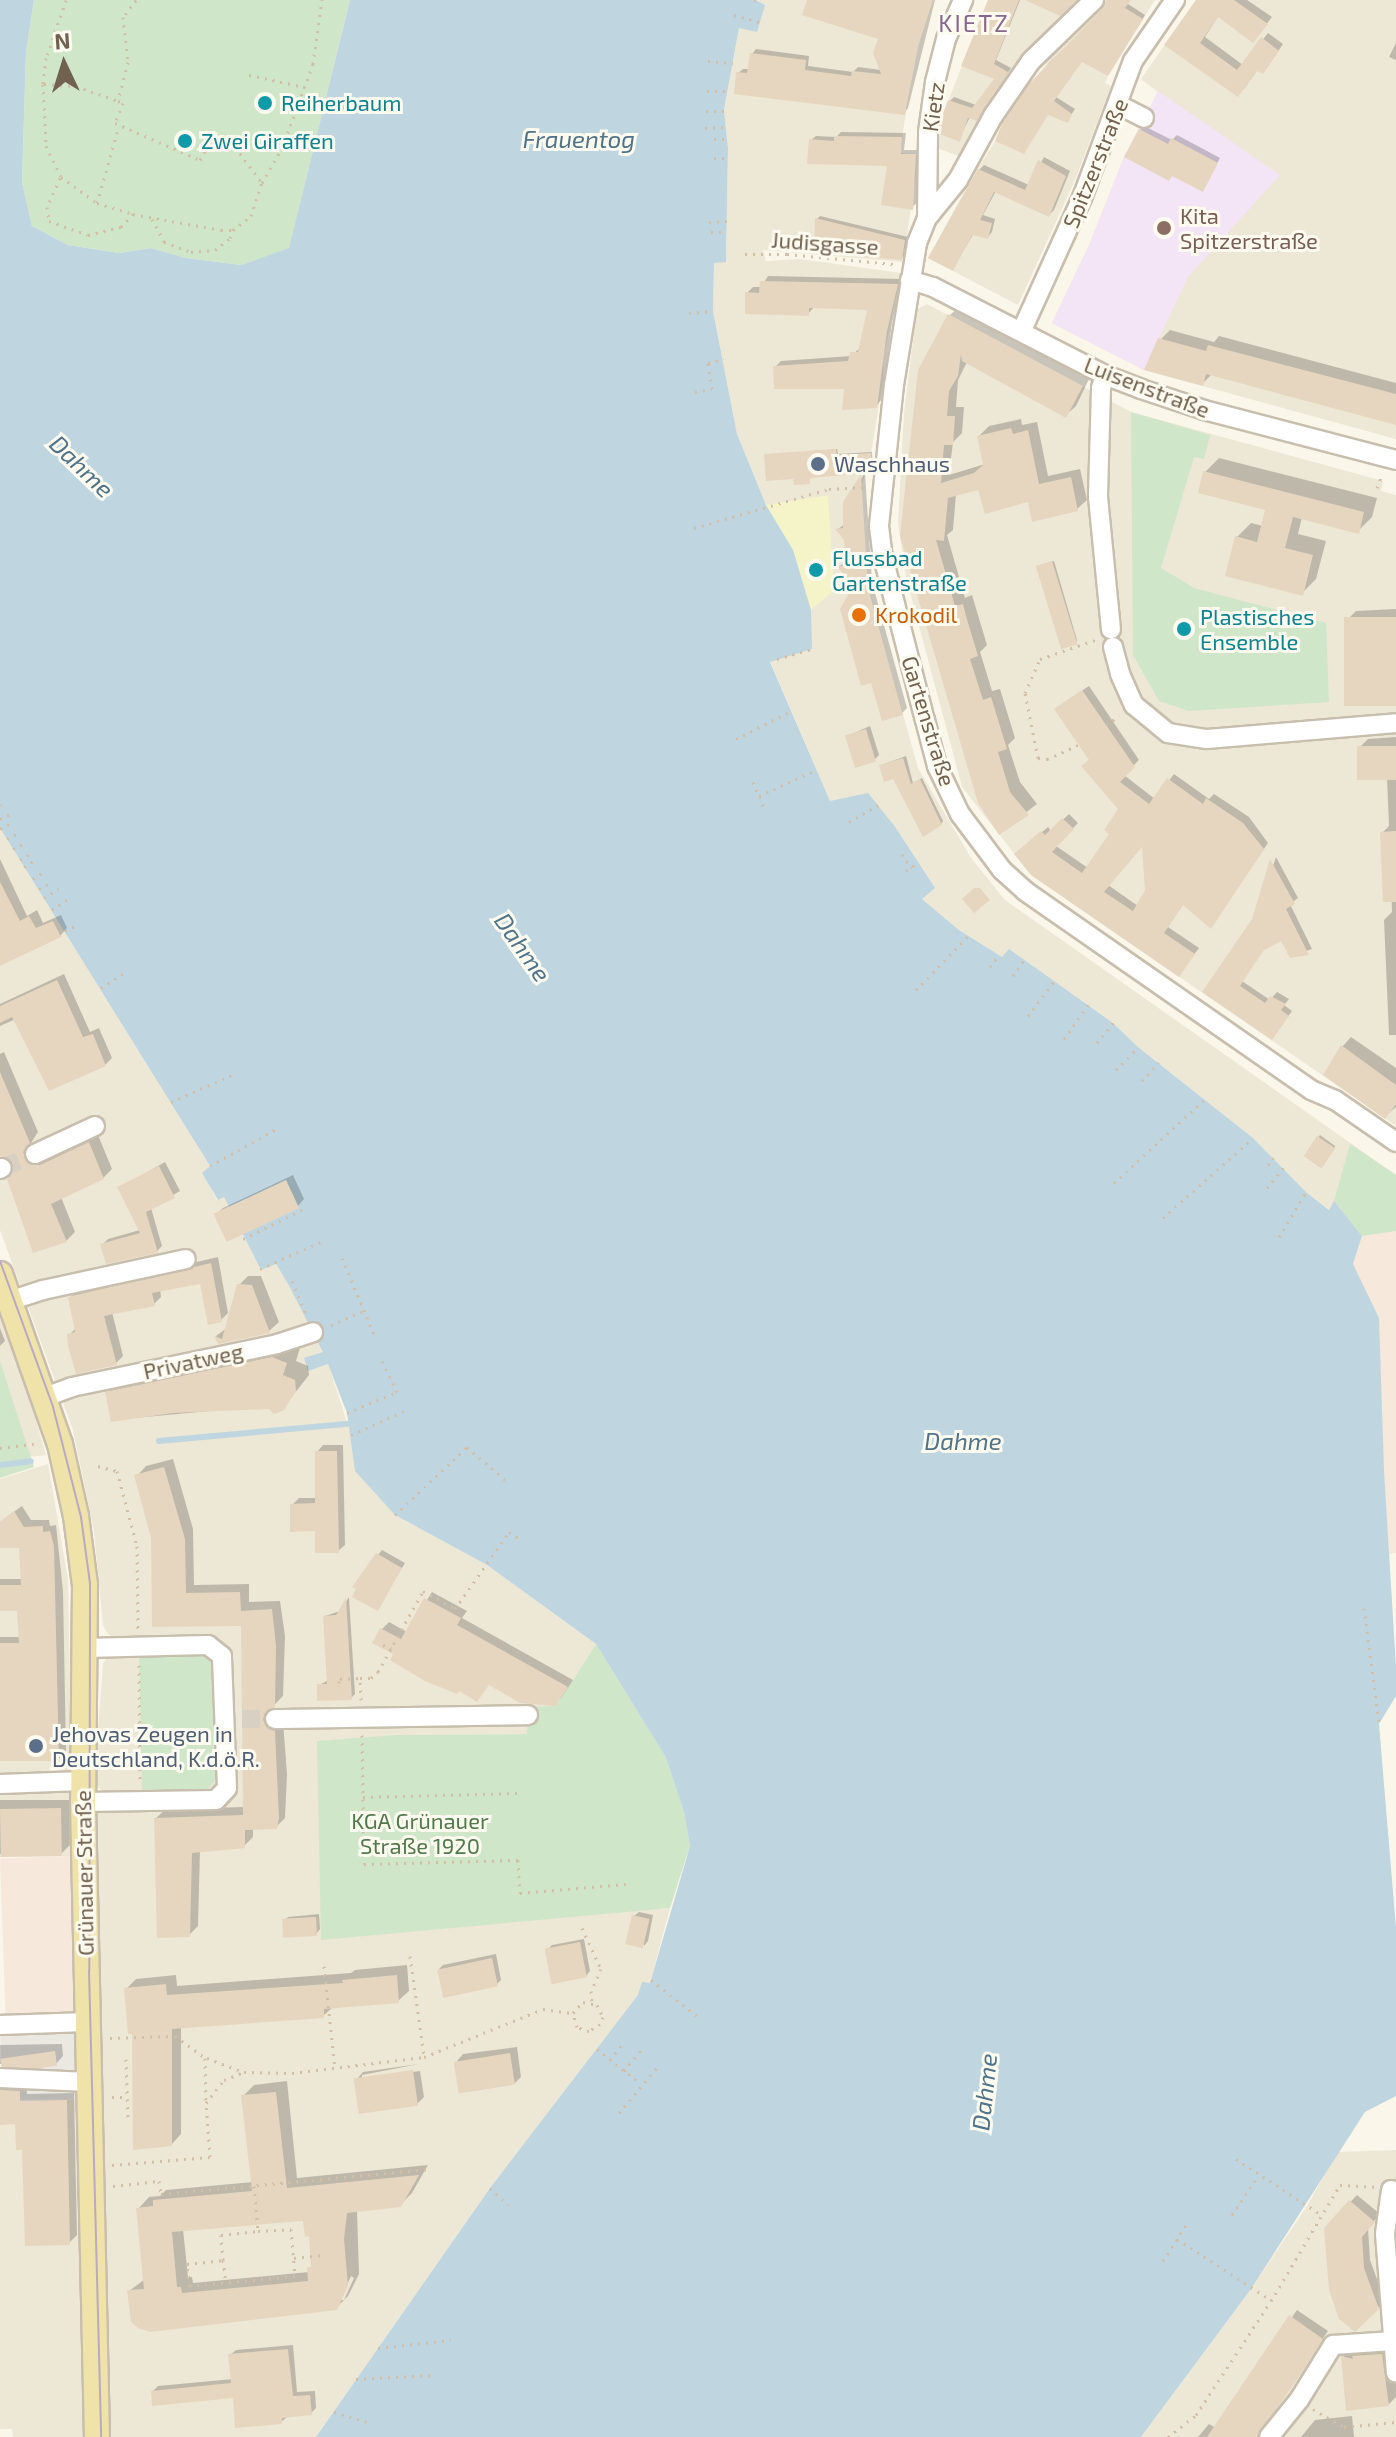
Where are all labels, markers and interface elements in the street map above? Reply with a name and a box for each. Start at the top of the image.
district label: KIETZ [938,9,1010,37]
north arrow [24,24,104,104]
text: N [53,27,71,54]
street label: Kietz [916,80,950,134]
place label: Reiherbaum [281,90,402,116]
marker: Reiherbaum [256,94,274,112]
street label: Spitzerstraße [1057,94,1133,232]
water label: Frauentog [523,125,635,153]
place label: Zwei Giraffen [201,128,334,154]
marker: Zwei Giraffen [176,132,194,150]
place label: Kita Spitzerstraße [1180,202,1318,254]
marker: Kita Spitzerstraße [1155,219,1173,237]
street label: Judisgasse [770,226,880,260]
street label: Luisenstraße [1081,351,1213,423]
water label: Dahme [44,429,120,503]
place label: Waschhaus [834,451,950,477]
marker: Waschhaus [809,455,827,473]
place label: Flussbad Gartenstraße [832,544,967,596]
marker: Flussbad Gartenstraße [807,561,825,579]
place label: Krokodil [875,602,957,628]
place label: Plastisches Ensemble [1200,603,1314,654]
marker: Krokodil [850,606,868,624]
marker: Plastisches Ensemble [1175,620,1193,638]
street label: Gartenstraße [897,653,961,789]
water label: Dahme [489,907,557,987]
street label: Privatweg [141,1338,245,1384]
water label: Dahme [924,1427,1002,1455]
place label: Jehovas Zeugen in Deutschland, K.d.ö.R. [52,1720,260,1772]
marker: Jehovas Zeugen in Deutschland, K.d.ö.R. [27,1737,45,1755]
street label: Grünauer Straße [69,1790,99,1956]
park label: KGA Grünauer Straße 1920 [351,1807,489,1858]
water label: Dahme [966,2052,1002,2132]

